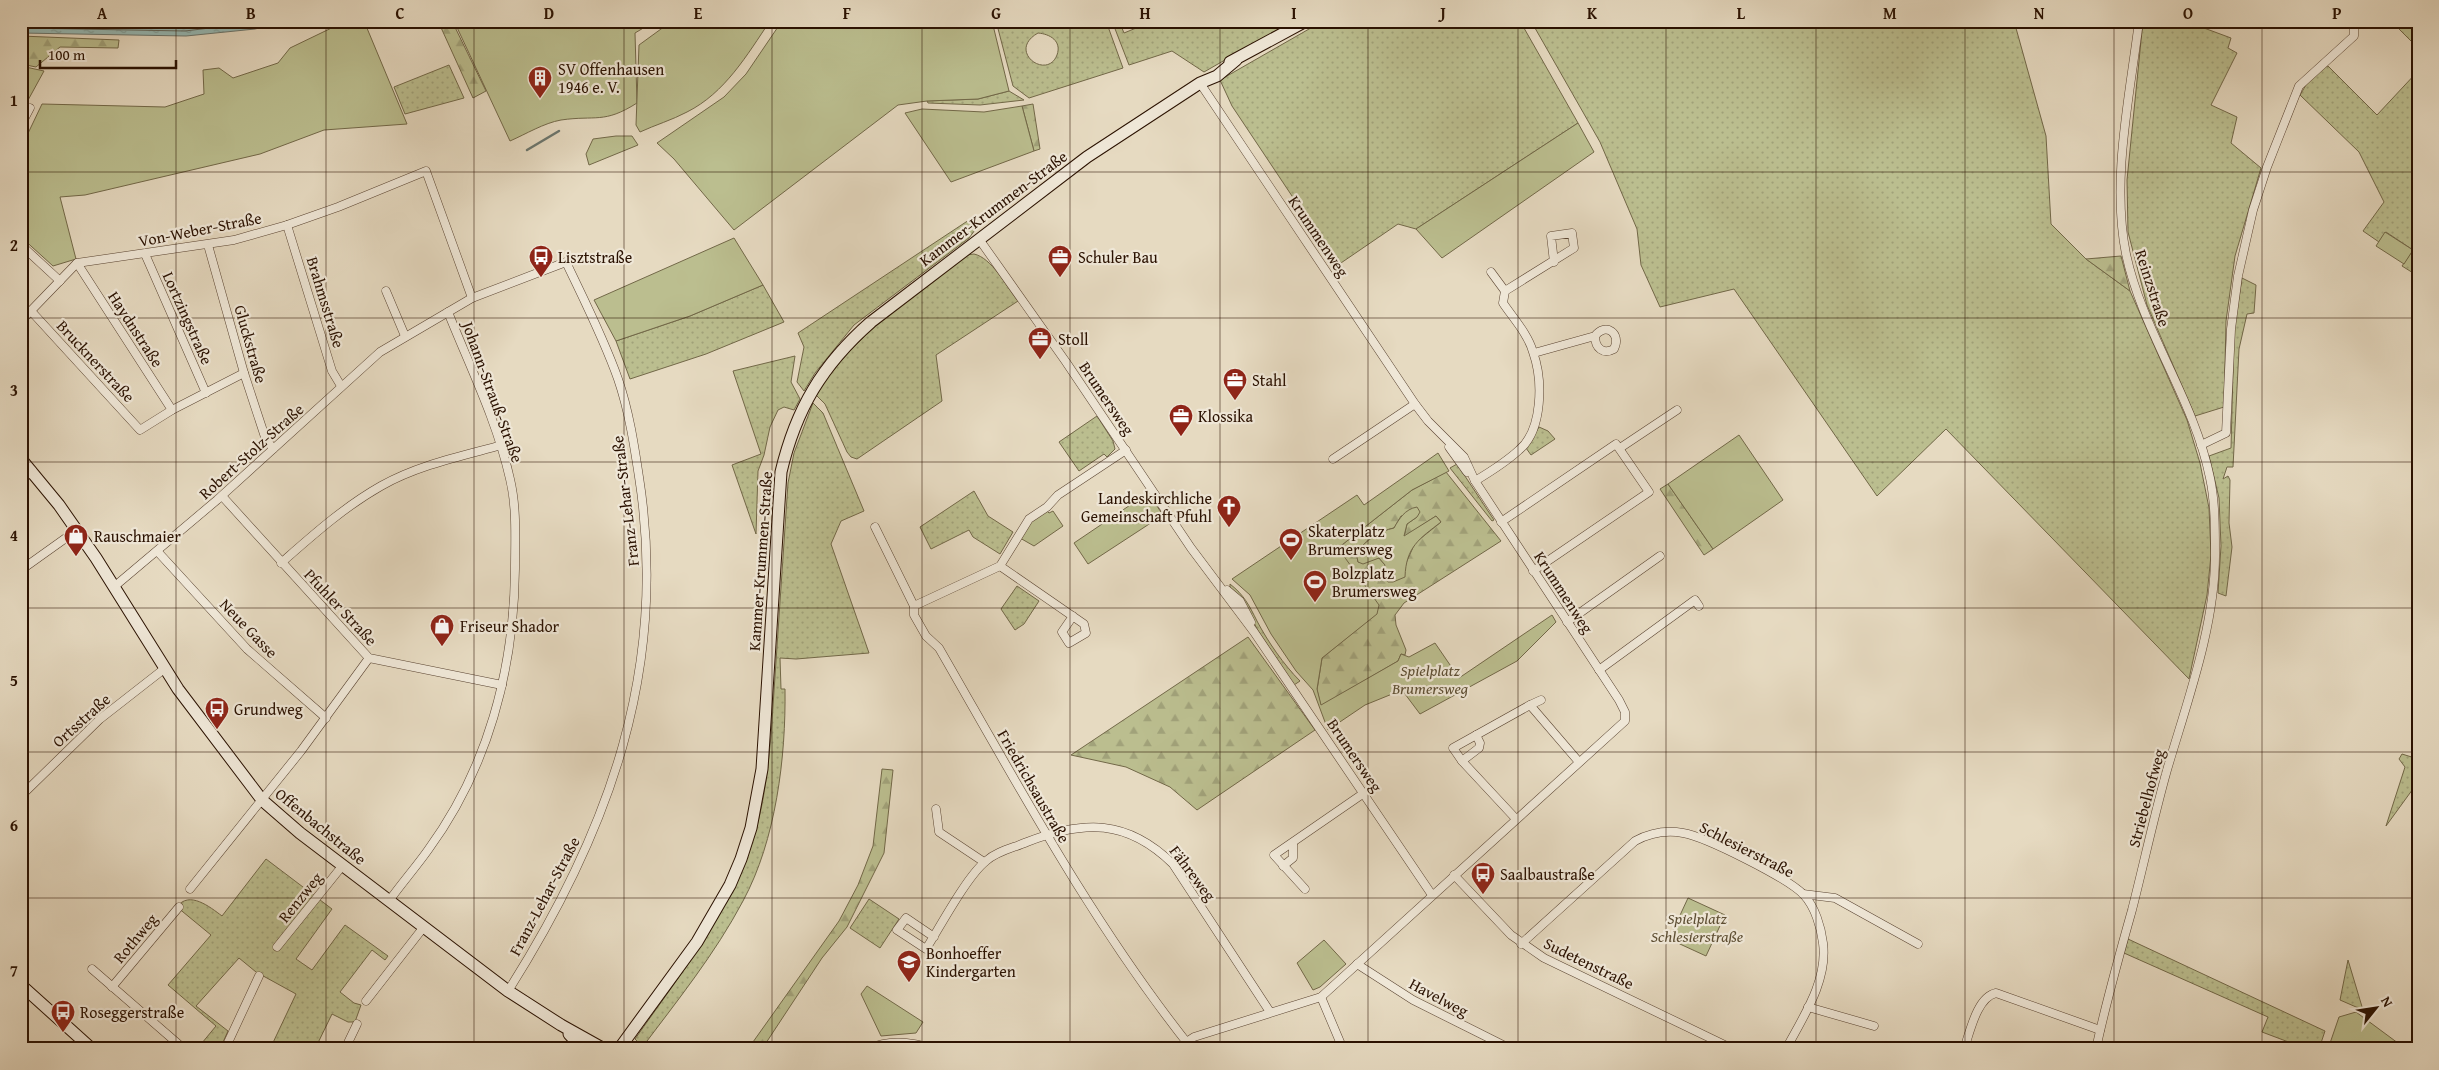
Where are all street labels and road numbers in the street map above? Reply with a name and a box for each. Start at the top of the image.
street label: Kammer-Krummen-Straße [914,144,1072,272]
street label: Krummenweg [1283,190,1355,282]
street label: Von-Weber-Straße [136,205,264,253]
street label: Reinzstraße [2129,246,2177,330]
street label: Brahmsstraße [301,253,351,351]
street label: Lortzingstraße [157,268,219,368]
street label: Haydnstraße [102,286,170,372]
street label: Gluckstraße [228,302,274,386]
street label: Brucknerstraße [51,314,141,408]
street label: Johann-Strauß-Straße [456,316,530,466]
street label: Brumersweg [1073,356,1141,440]
street label: Robert-Stolz-Straße [193,397,309,505]
street label: Franz-Lehar-Straße [605,434,645,568]
street label: Kammer-Krummen-Straße [742,470,778,652]
street label: Krummenweg [1528,546,1600,638]
street label: Pfuhler Straße [299,563,383,651]
street label: Neue Gasse [214,593,284,663]
street label: Ortsstraße [47,687,115,753]
street label: Brumersweg [1321,713,1389,797]
street label: Friedrichsaustraße [992,725,1076,847]
street label: Striebelhofweg [2121,746,2171,850]
street label: Offenbachstraße [270,782,372,870]
street label: Schlesierstraße [1695,815,1799,883]
street label: Franz-Lehar-Straße [503,832,585,960]
street label: Fähreweg [1164,840,1222,906]
street label: Renzweg [272,866,328,928]
street label: Rothweg [107,908,163,968]
street label: Sudetenstraße [1540,931,1638,995]
street label: Havelweg [1405,971,1473,1023]

